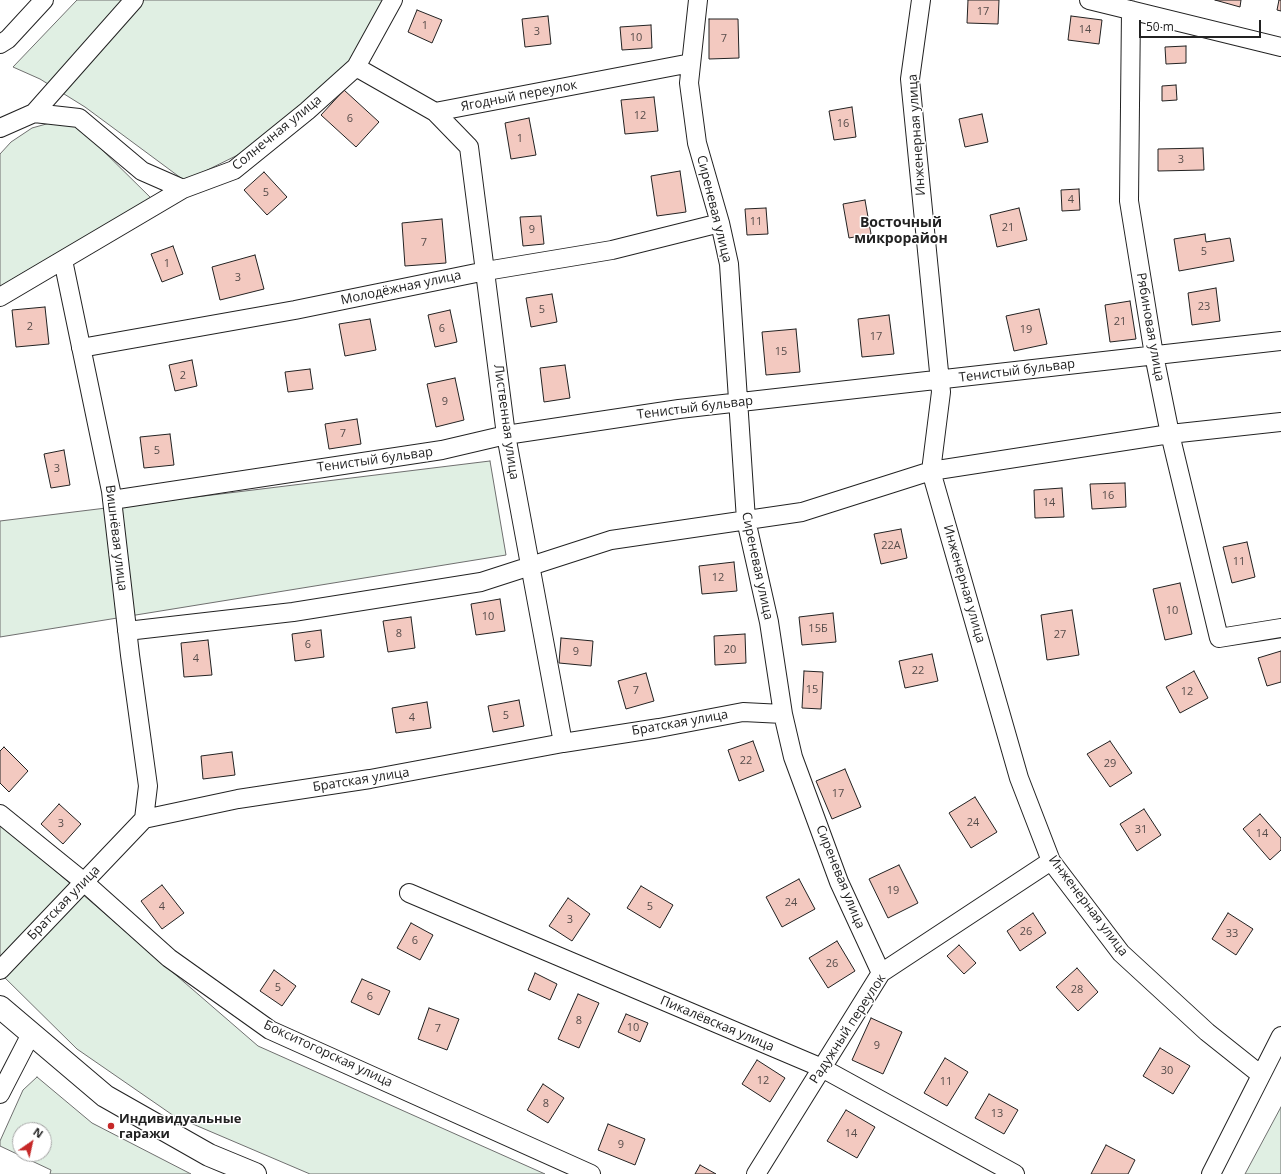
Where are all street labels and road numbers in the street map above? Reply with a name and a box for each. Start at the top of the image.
street label: Инженерная улица [905,74,929,196]
street label: Ягодный переулок [460,77,578,115]
street label: Солнечная улица [229,92,325,174]
street label: Сиреневая улица [693,154,735,264]
street label: Молодёжная улица [339,268,463,308]
street label: Рябиновая улица [1133,272,1167,382]
street label: Тенистый бульвар [958,356,1076,386]
street label: Лиственная улица [490,363,522,481]
street label: Тенистый бульвар [636,393,754,423]
street label: Тенистый бульвар [316,444,434,476]
street label: Вишнёвая улица [102,484,130,592]
street label: Сиреневая улица [738,511,776,621]
street label: Инженерная улица [940,523,988,645]
street label: Братская улица [631,707,729,739]
street label: Братская улица [312,765,410,795]
street label: Сиреневая улица [812,823,868,931]
street label: Инженерная улица [1045,853,1131,959]
street label: Братская улица [25,862,103,944]
street label: Радужный переулок [807,971,889,1087]
street label: Пикалёвская улица [658,993,776,1055]
street label: Бокситогорская улица [261,1017,395,1091]

